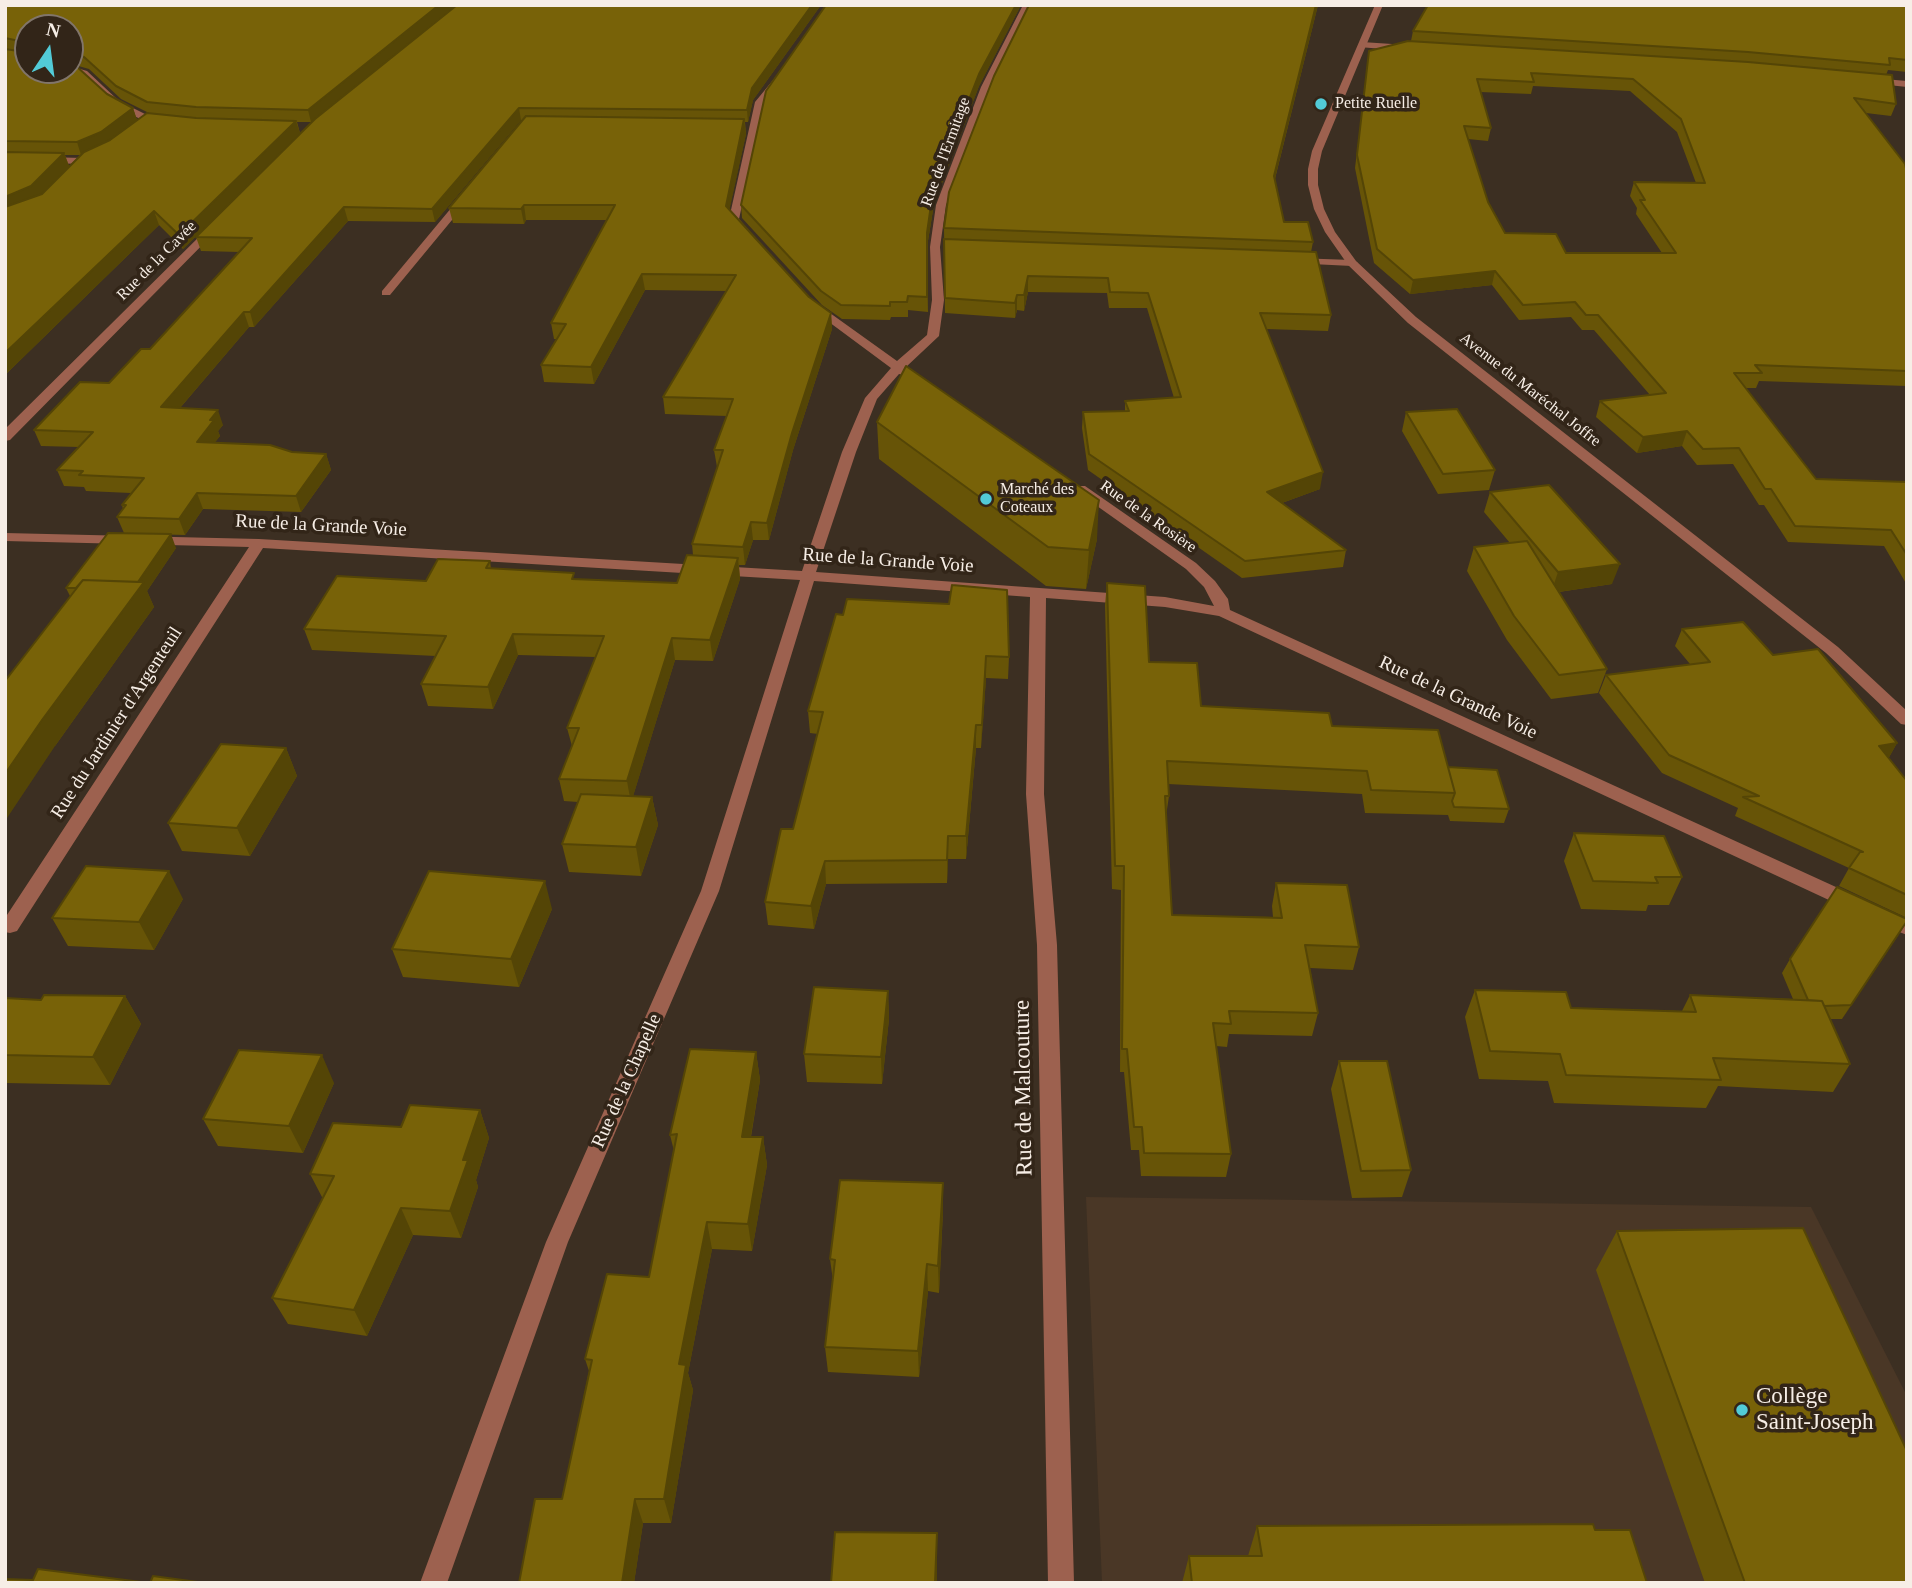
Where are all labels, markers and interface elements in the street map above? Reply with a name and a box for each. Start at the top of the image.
north arrow [14,14,84,84]
text: N [44,18,62,42]
place label: Petite Ruelle [1335,94,1417,114]
street label: Rue de l'Ermitage [917,95,975,209]
marker: Petite Ruelle [1313,96,1329,112]
street label: Rue de la Cavée [113,217,201,305]
street label: Avenue du Maréchal Joffre [1456,329,1604,451]
street label: Rue de la Rosière [1096,477,1200,557]
place label: Marché des Coteaux [1000,480,1074,518]
marker: Marché des Coteaux [978,491,994,507]
street label: Rue de la Grande Voie [235,510,407,542]
street label: Rue de la Grande Voie [802,544,974,578]
street label: Rue du Jardinier d'Argenteuil [46,623,188,823]
street label: Rue de la Grande Voie [1375,651,1541,745]
street label: Rue de Malcouture [1009,1000,1039,1176]
street label: Rue de la Chapelle [587,1011,667,1151]
place label: Collège Saint-Joseph [1756,1383,1874,1437]
marker: Collège Saint-Joseph [1734,1402,1750,1418]

